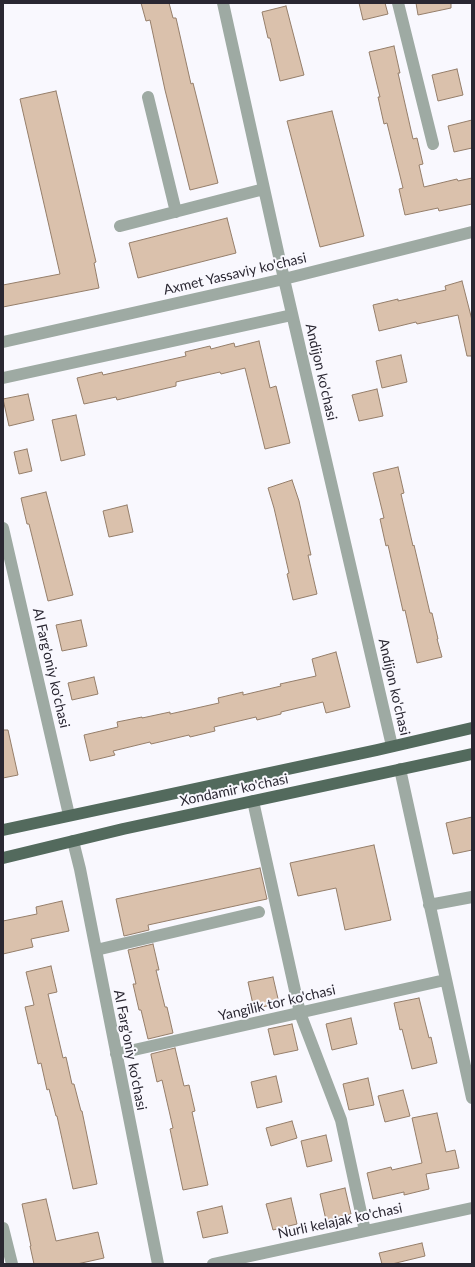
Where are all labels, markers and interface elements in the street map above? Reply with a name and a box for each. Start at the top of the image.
street label: Axmet Yassaviy ko'chasi [162,249,308,299]
street label: Andijon ko'chasi [302,322,340,422]
street label: Al Farg'oniy ko'chasi [29,606,73,730]
street label: Andijon ko'chasi [375,637,413,737]
street label: Xondamir ko'chasi [178,770,290,810]
street label: Yangilik tor ko'chasi [217,981,337,1025]
street label: Al Farg'oniy ko'chasi [110,988,150,1112]
street label: Nurli kelajak ko'chasi [276,1200,404,1242]

